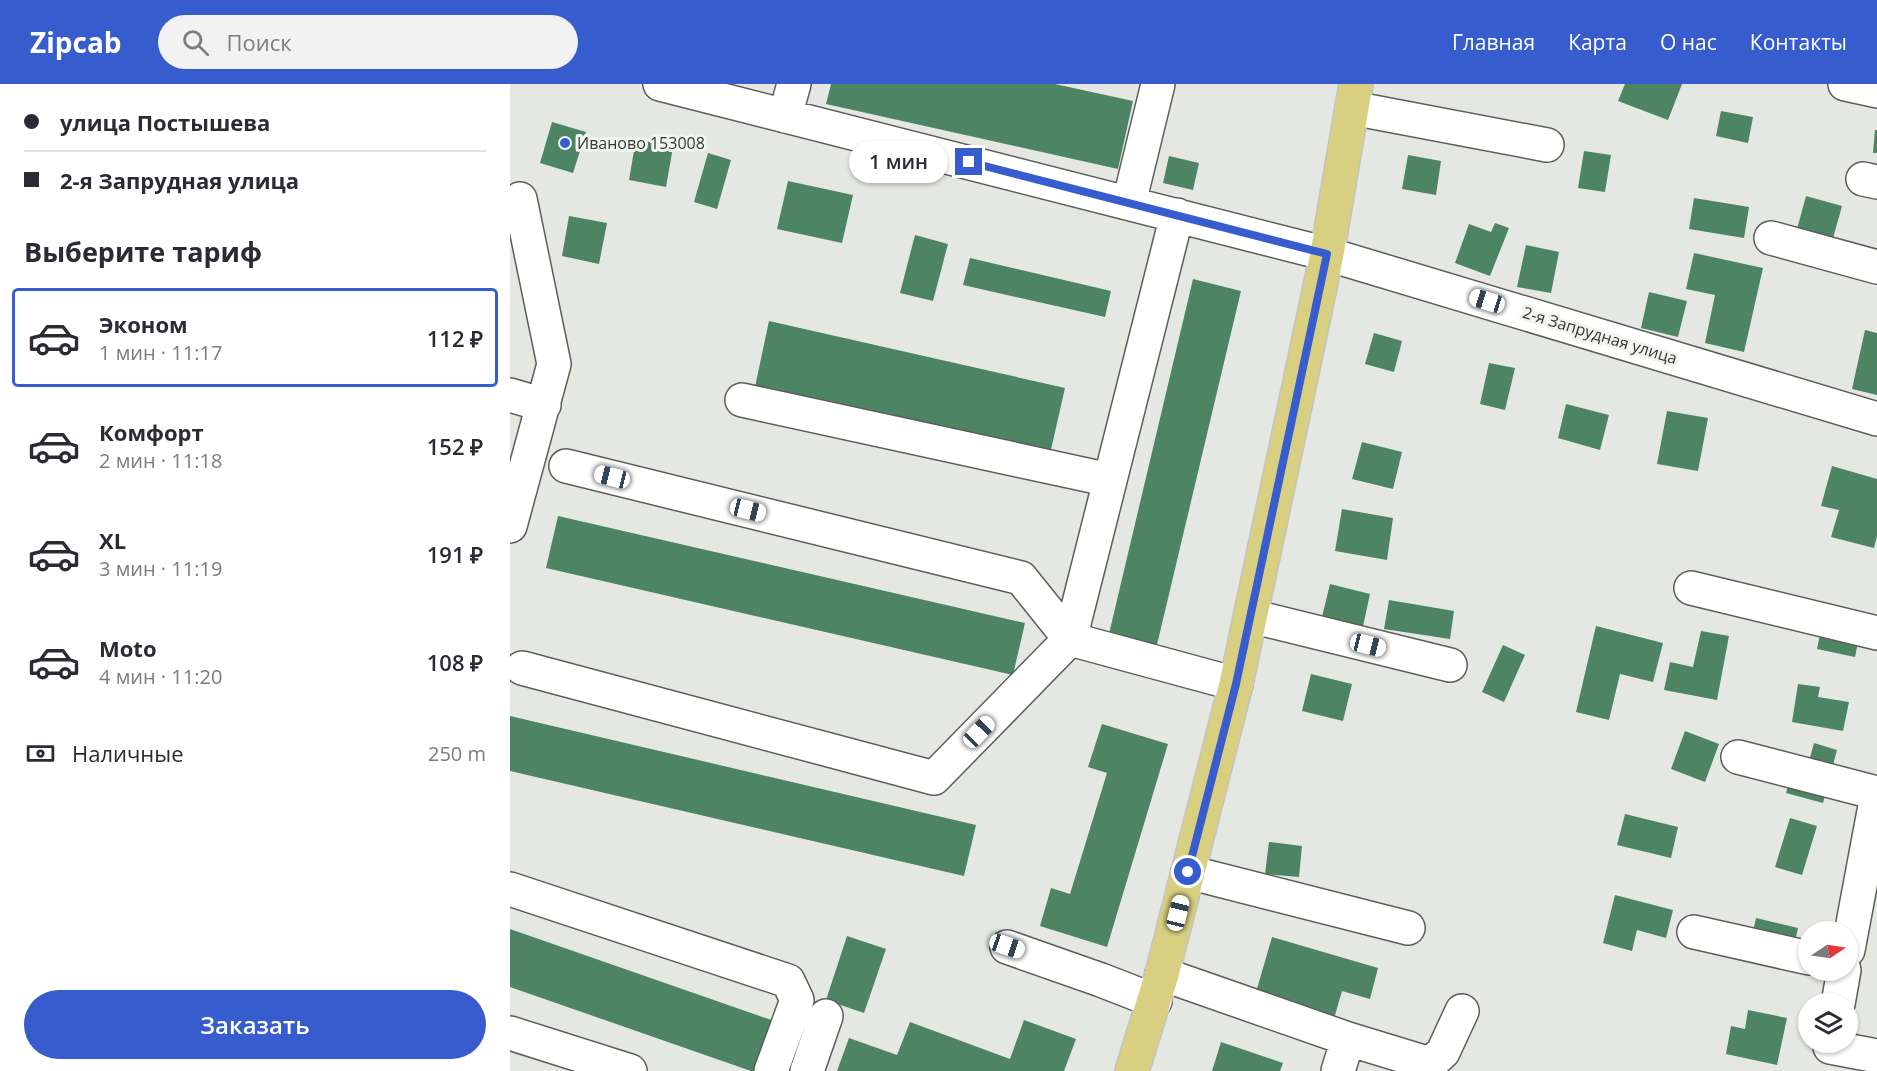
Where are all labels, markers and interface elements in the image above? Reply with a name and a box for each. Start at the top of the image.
search box [158,15,578,69]
text: Zipcab [30,23,122,61]
icon: search [179,26,212,59]
text: Поиск [227,27,292,57]
text: Главная [1452,28,1535,56]
text: Карта [1568,28,1627,56]
text: О нас [1660,28,1717,56]
text: Контакты [1750,28,1847,56]
text: улица Постышева [60,107,270,137]
place label: Иваново 153008 [577,132,705,154]
marker: Иваново 153008 [558,136,572,150]
callout: 1 мин [849,141,948,183]
text: 1 мин [869,148,928,175]
route end [955,148,982,175]
text: 2-я Запрудная улица [60,165,299,195]
text: Выберите тариф [24,233,262,270]
car [1467,287,1507,315]
street label: 2-я Запрудная улица [1520,301,1680,369]
text: Эконом [99,309,188,339]
icon: car [27,311,81,365]
text: 112 ₽ [427,323,483,353]
text: 1 мин · 11:17 [99,339,222,366]
text: Комфорт [99,417,204,447]
icon: car [27,419,81,473]
text: 152 ₽ [427,431,483,461]
text: 2 мин · 11:18 [99,447,222,474]
car [592,464,632,490]
car [728,497,768,523]
text: XL [99,525,126,555]
icon: car [27,527,81,581]
text: 191 ₽ [427,539,483,569]
text: 3 мин · 11:19 [99,555,222,582]
car [1348,632,1388,658]
text: Moto [99,633,157,663]
icon: car [27,635,81,689]
text: 108 ₽ [427,647,483,677]
text: 4 мин · 11:20 [99,663,222,690]
car [960,713,998,751]
icon: cash [24,737,57,770]
text: Наличные [72,738,184,768]
text: 250 m [428,740,486,767]
route start [1174,858,1201,885]
car [1165,893,1191,933]
north arrow [1798,921,1858,981]
map controls [1798,921,1858,1053]
car [987,932,1027,960]
button: Заказать [24,990,486,1059]
button: layers [1798,993,1858,1053]

